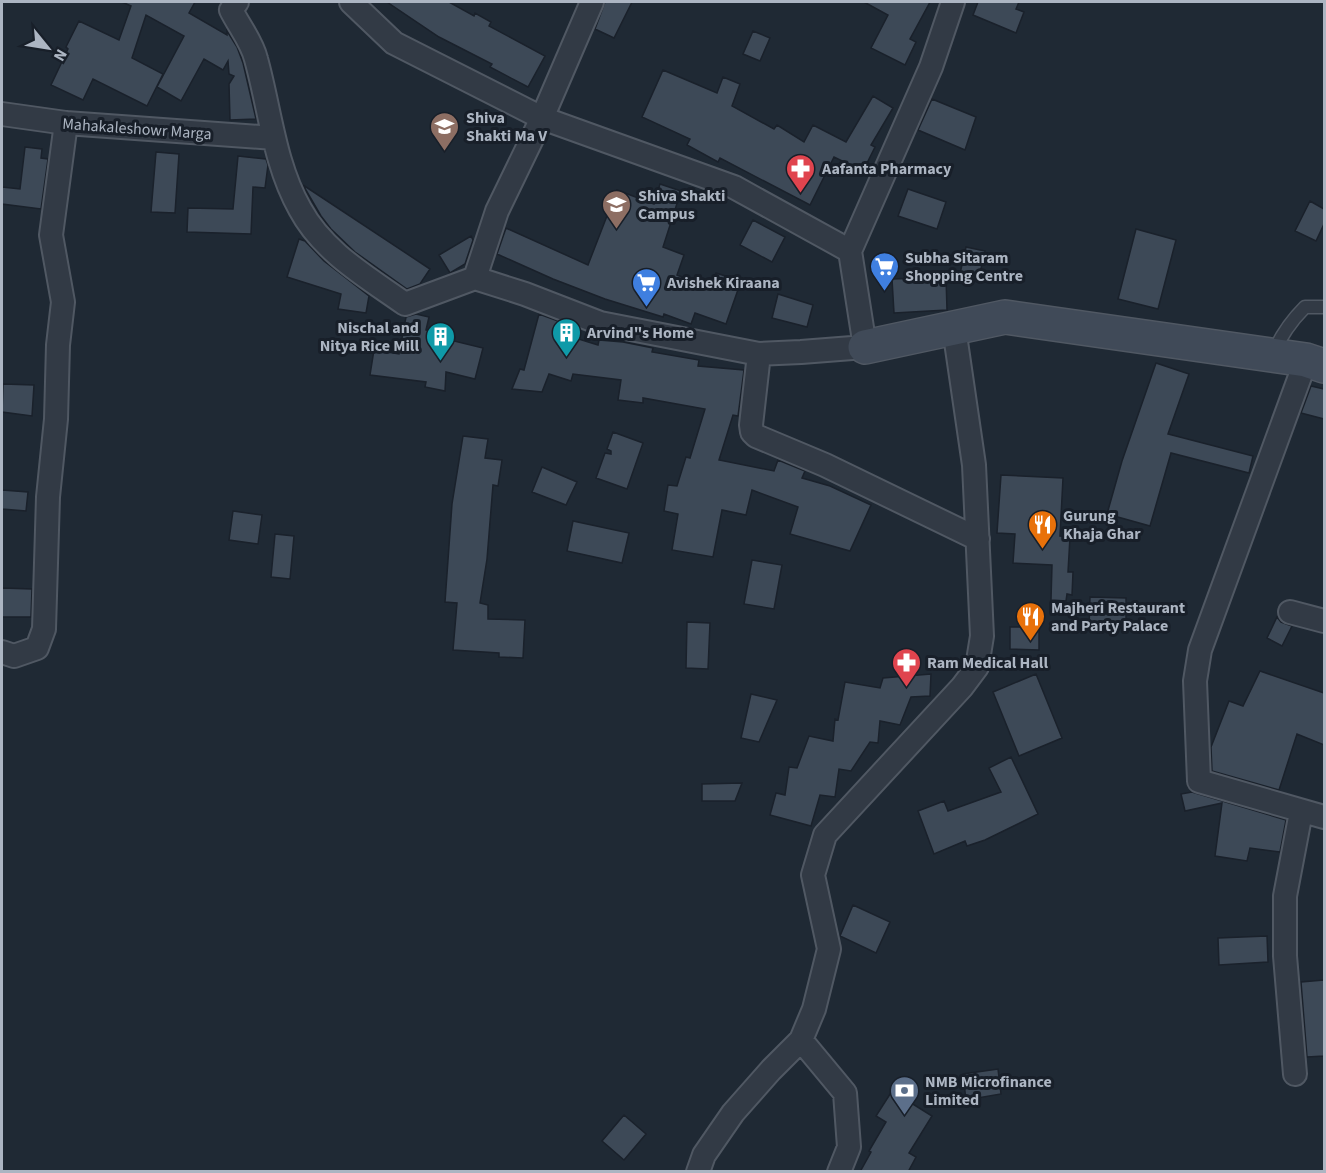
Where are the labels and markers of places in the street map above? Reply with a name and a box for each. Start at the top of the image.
place label: Shiva Shakti Ma V [466,107,548,147]
school or university icon: Shiva Shakti Ma V [429,110,461,152]
pharmacy icon: Aafanta Pharmacy [785,152,817,194]
place label: Aafanta Pharmacy [821,158,952,180]
place label: Shiva Shakti Campus [638,185,725,225]
school or university icon: Shiva Shakti Campus [601,188,633,230]
place label: Subha Sitaram Shopping Centre [905,247,1023,287]
supermarket icon: Subha Sitaram Shopping Centre [868,250,900,292]
supermarket icon: Avishek Kiraana [630,266,662,308]
place label: Avishek Kiraana [666,272,780,294]
building icon: Arvind"s Home [550,316,582,358]
place label: Nischal and Nitya Rice Mill [320,317,419,357]
building icon: Nischal and Nitya Rice Mill [424,320,456,362]
place label: Arvind"s Home [586,322,694,344]
place label: Gurung Khaja Ghar [1063,505,1141,545]
restaurant icon: Gurung Khaja Ghar [1026,508,1058,550]
place label: Majheri Restaurant and Party Palace [1051,597,1185,637]
restaurant icon: Majheri Restaurant and Party Palace [1014,600,1046,642]
pharmacy icon: Ram Medical Hall [890,646,922,688]
place label: Ram Medical Hall [927,652,1048,674]
place label: NMB Microfinance Limited [925,1071,1052,1111]
bank icon: NMB Microfinance Limited [888,1074,920,1116]

